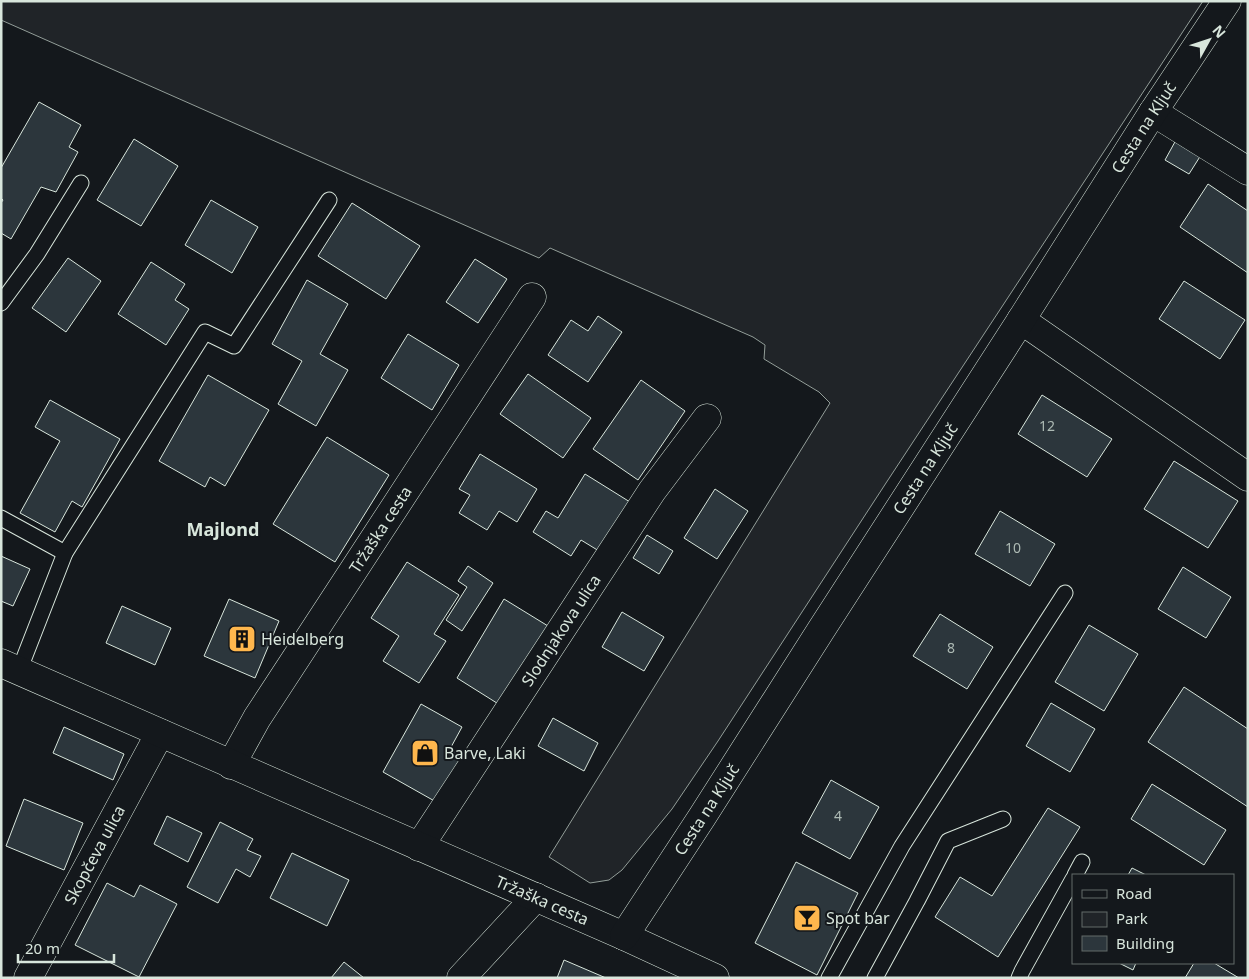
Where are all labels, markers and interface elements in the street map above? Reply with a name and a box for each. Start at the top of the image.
north arrow [1184,15,1234,65]
text: N [1208,21,1230,42]
street label: Cesta na Ključ [1106,77,1181,177]
house number: 12 [1039,416,1055,435]
street label: Cesta na Ključ [888,418,963,519]
street label: Tržaška cesta [344,482,417,577]
district label: Majlond [187,517,259,541]
house number: 10 [1005,538,1021,557]
street label: Slodnjakova ulica [516,570,606,691]
building icon: Heidelberg [227,624,257,654]
place label: Heidelberg [261,628,344,650]
house number: 8 [947,638,955,657]
shop icon: Barve, Laki [410,738,440,768]
place label: Barve, Laki [444,742,526,764]
street label: Cesta na Ključ [669,759,744,859]
street label: Skopčeva ulica [59,801,130,908]
house number: 4 [834,806,842,825]
street label: Tržaška cesta [492,870,592,930]
legend [1072,874,1234,964]
text: Road [1116,883,1152,903]
bar icon: Spot bar [792,903,822,933]
place label: Spot bar [826,907,890,929]
text: Park [1116,908,1148,928]
scale bar [18,932,114,964]
text: Building [1116,933,1174,953]
text: 20 m [25,938,60,958]

